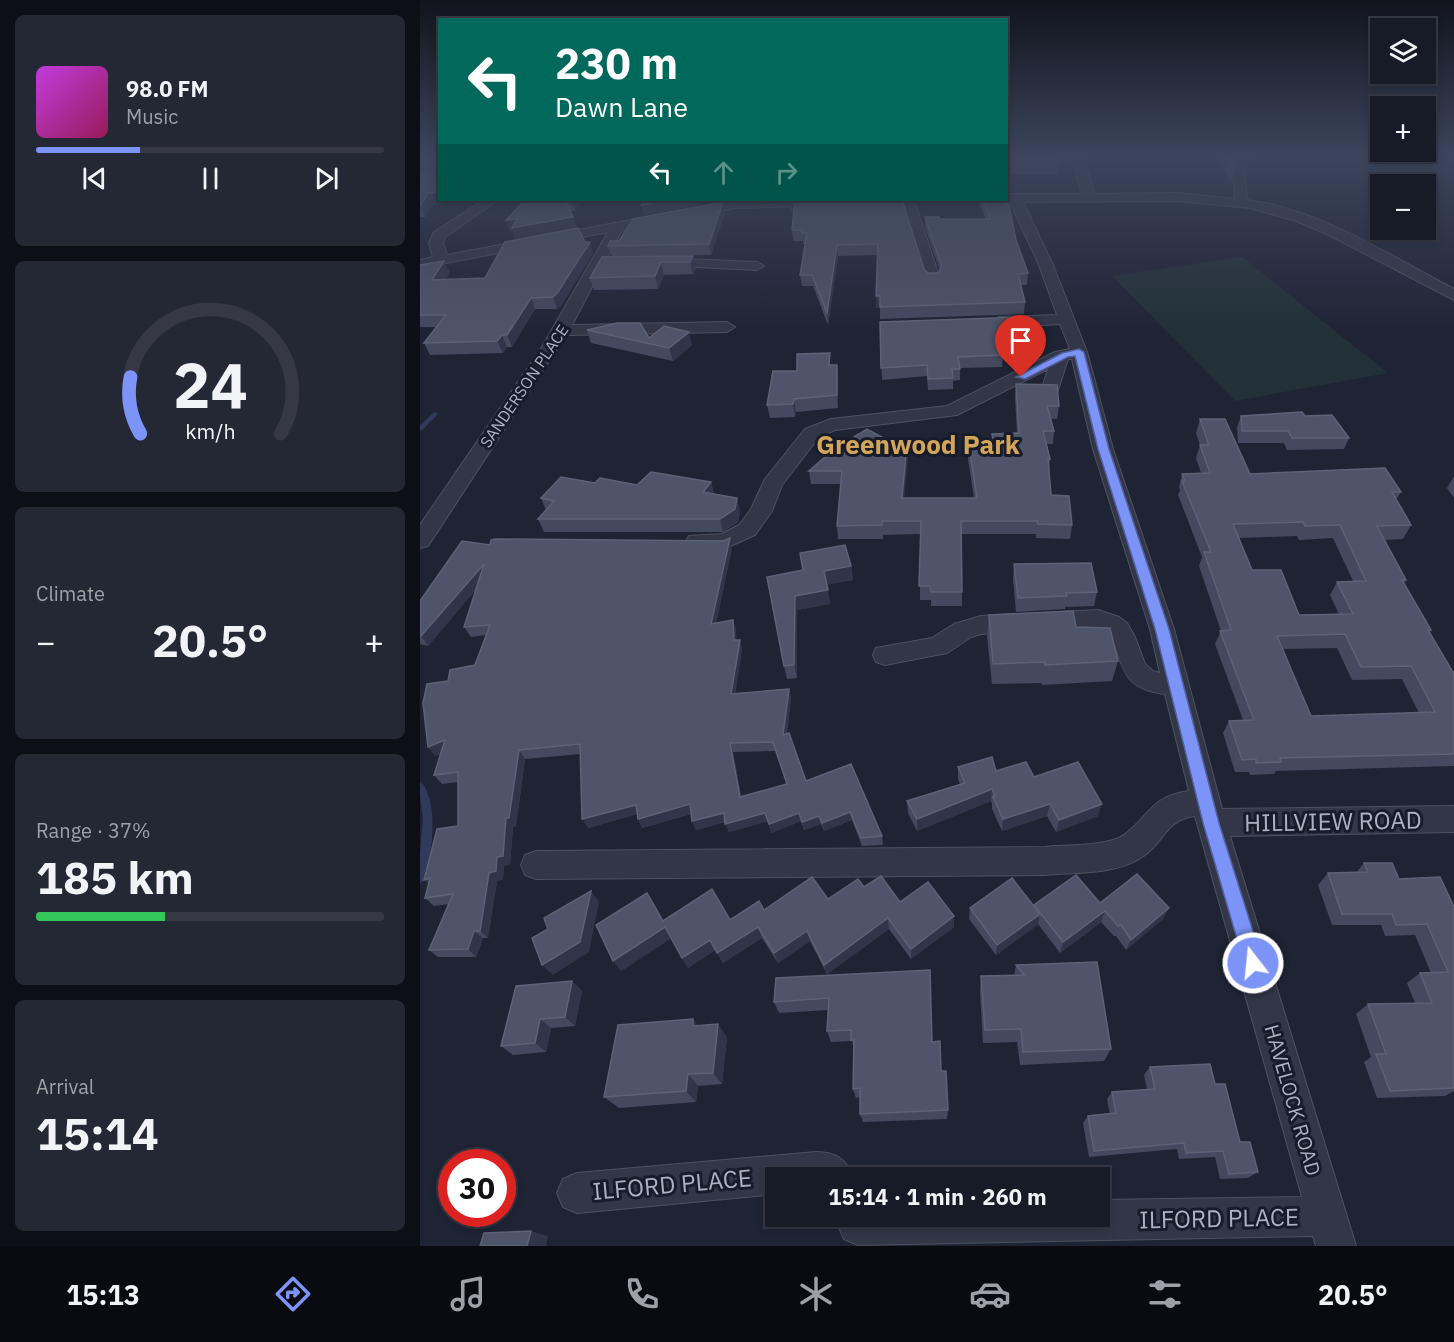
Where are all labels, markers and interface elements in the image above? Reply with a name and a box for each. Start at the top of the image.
map controls [1370,18,1436,240]
button: layers [1370,18,1436,84]
text: 230 m [555,36,678,91]
icon: left [456,42,534,120]
text: 98.0 FM [126,74,209,103]
text: Dawn Lane [555,89,688,124]
button: + [1370,96,1436,162]
text: Music [126,103,178,130]
icon: left [644,156,677,189]
icon: ahead [707,156,740,189]
icon: right [770,156,803,189]
icon: previous [78,162,111,195]
icon: pause [194,162,227,195]
icon: next [310,162,343,195]
button: − [1370,174,1436,240]
pin [995,315,1046,377]
street label: SANDERSON PLACE [475,321,573,451]
icon: arrive [1004,324,1037,357]
text: 24 [173,344,247,425]
text: km/h [185,417,235,445]
district label: Greenwood Park [816,427,1020,461]
text: Climate [36,580,105,607]
text: 20.5° [152,611,268,669]
text: − [36,620,56,663]
text: + [364,620,384,663]
street label: HILLVIEW ROAD [1244,803,1422,839]
text: Range · 37% [36,817,151,844]
text: 185 km [36,848,194,906]
position arrow [1221,931,1285,995]
street label: HAVELOCK ROAD [1259,1021,1327,1179]
text: Arrival [36,1073,94,1100]
text: 15:14 [36,1104,159,1162]
speed limit sign: 30 [438,1149,516,1227]
street label: ILFORD PLACE [591,1161,753,1207]
text: 15:14 · 1 min · 260 m [828,1182,1047,1211]
street label: ILFORD PLACE [1139,1201,1299,1235]
icon: directions [272,1273,314,1315]
icon: music [447,1273,489,1315]
icon: phone [621,1273,663,1315]
icon: climate [795,1273,837,1315]
icon: car [969,1273,1011,1315]
icon: filters [1144,1273,1186,1315]
text: 15:13 [66,1277,140,1312]
text: 20.5° [1318,1277,1388,1312]

